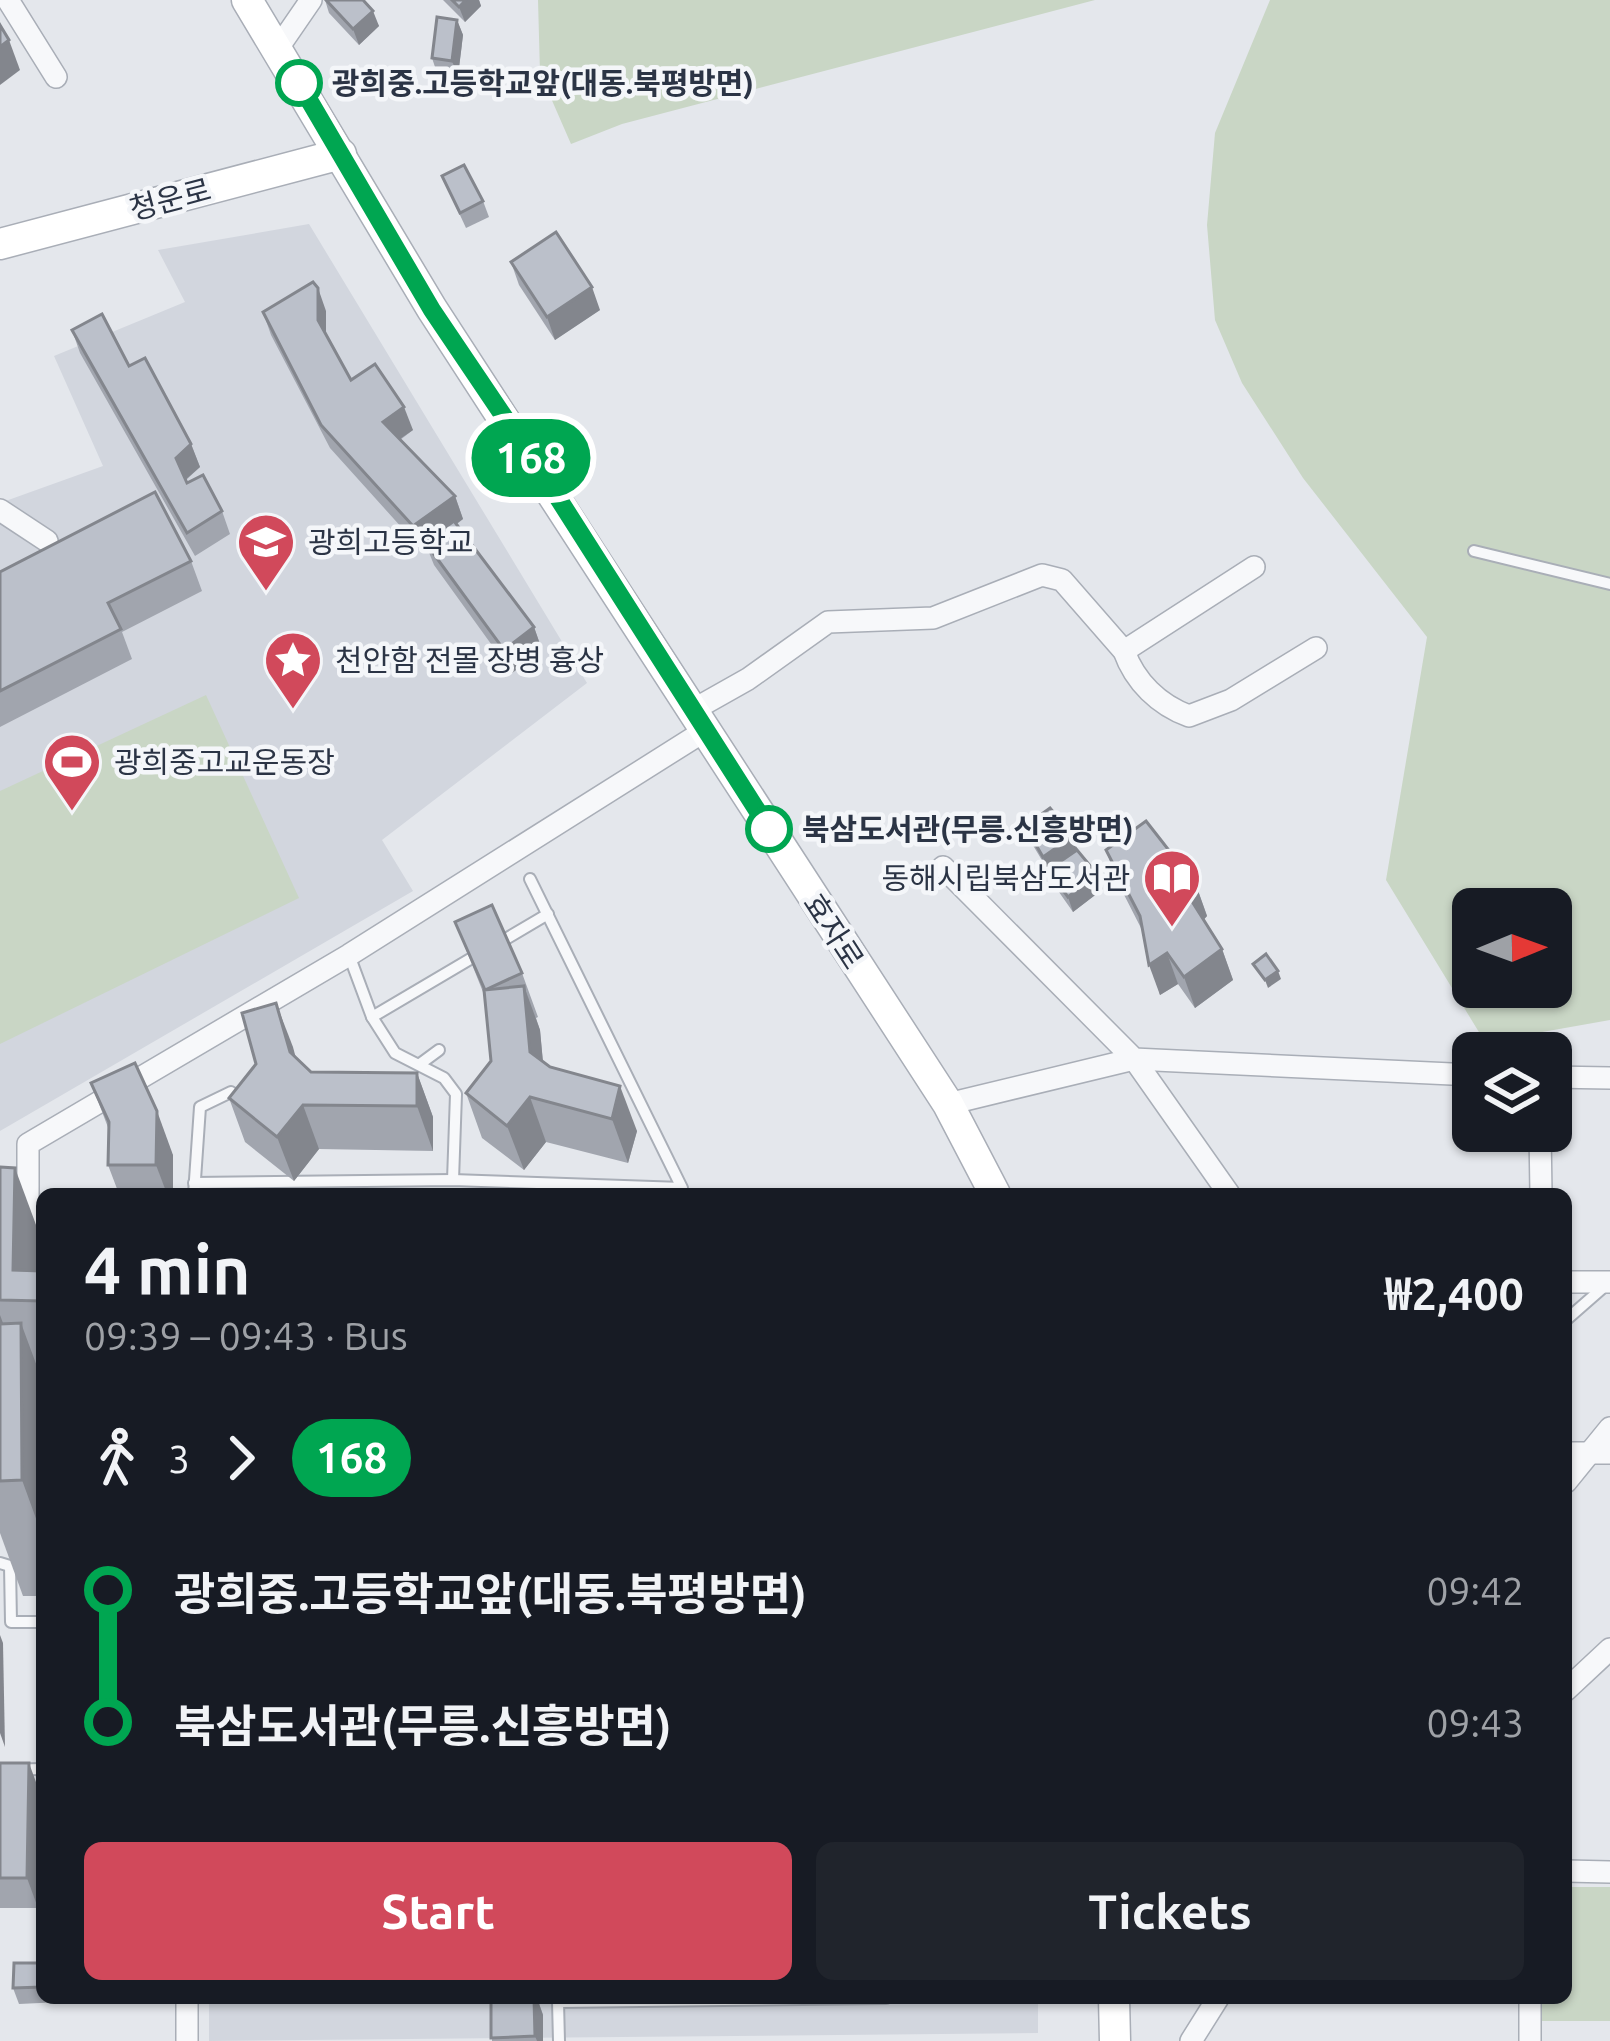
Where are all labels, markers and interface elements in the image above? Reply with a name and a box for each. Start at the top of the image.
marker: 광희중.고등학교앞(대동.북평방면) [277,61,321,105]
place label: 광희중.고등학교앞(대동.북평방면) [332,66,754,100]
street label: 청운로 [126,172,214,226]
line badge: 168 [462,419,600,497]
text: 168 [495,434,567,481]
school or university icon: 광희고등학교 [235,511,297,593]
place label: 광희고등학교 [308,525,474,559]
place icon: 천안함 전몰 장병 흉상 [262,629,324,711]
place label: 천안함 전몰 장병 흉상 [335,643,604,677]
sports icon: 광희중고교운동장 [41,731,103,813]
place label: 광희중고교운동장 [114,745,335,779]
marker: 북삼도서관(무릉.신흥방면) [747,807,791,851]
place label: 북삼도서관(무릉.신흥방면) [802,812,1134,846]
library icon: 동해시립북삼도서관 [1141,847,1203,929]
place label: 동해시립북삼도서관 [882,861,1130,895]
street label: 효자로 [797,887,871,975]
north arrow [1452,888,1572,1008]
map controls [1452,888,1572,1152]
button: layers [1452,1032,1572,1152]
text: 4 min [84,1232,251,1306]
text: ₩2,400 [1385,1268,1524,1319]
text: 09:39 – 09:43 · Bus [84,1314,408,1357]
icon: walk [84,1425,150,1491]
icon: forward [208,1425,274,1491]
text: 168 [316,1434,387,1481]
text: 3 [168,1437,190,1480]
text: 광희중.고등학교앞(대동.북평방면) [174,1568,807,1619]
text: 09:42 [1426,1569,1524,1612]
text: 북삼도서관(무릉.신흥방면) [174,1700,672,1751]
text: 09:43 [1426,1701,1524,1744]
button: Start [84,1842,792,1980]
button: Tickets [816,1842,1524,1980]

